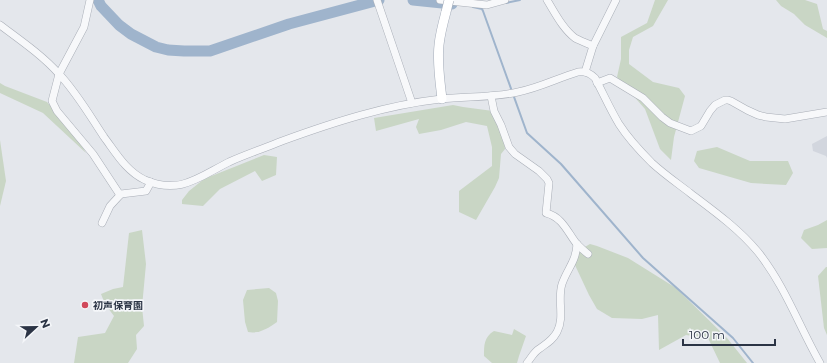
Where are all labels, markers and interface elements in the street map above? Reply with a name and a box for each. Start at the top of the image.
place label: 初声保育園 [93,299,143,312]
marker: 初声保育園 [80,300,90,310]
north arrow [16,307,56,347]
text: N [37,317,53,330]
scale bar [683,321,775,347]
text: 100 m [689,327,725,342]

